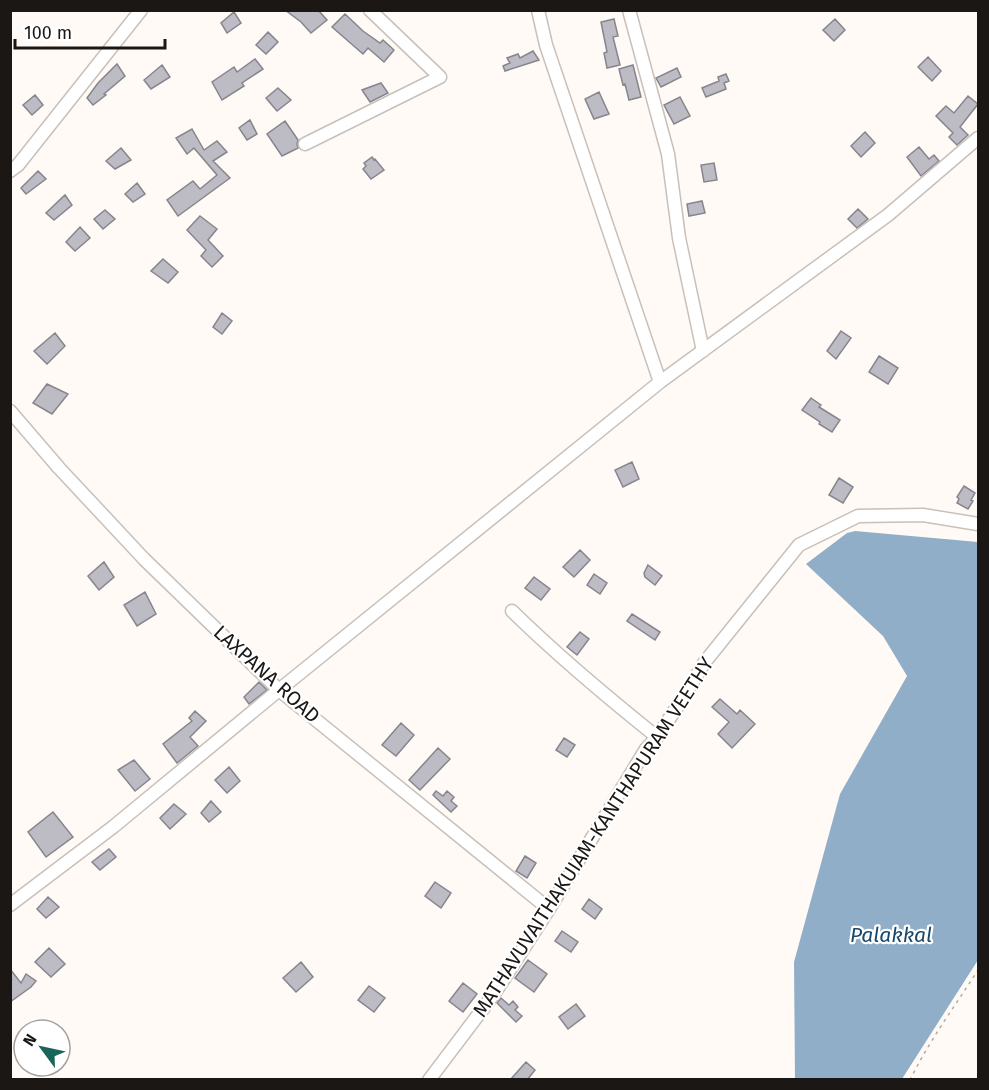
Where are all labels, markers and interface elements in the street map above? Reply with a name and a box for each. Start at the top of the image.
scale bar [15,12,165,50]
text: 100 m [24,22,72,44]
street label: LAXPANA ROAD [209,620,325,728]
street label: MATHAVUVAITHAKUIAM-KANTHAPURAM VEETHY [467,653,719,1021]
water label: Palakkal [850,922,932,948]
north arrow [12,1018,72,1078]
text: N [19,1030,41,1050]

